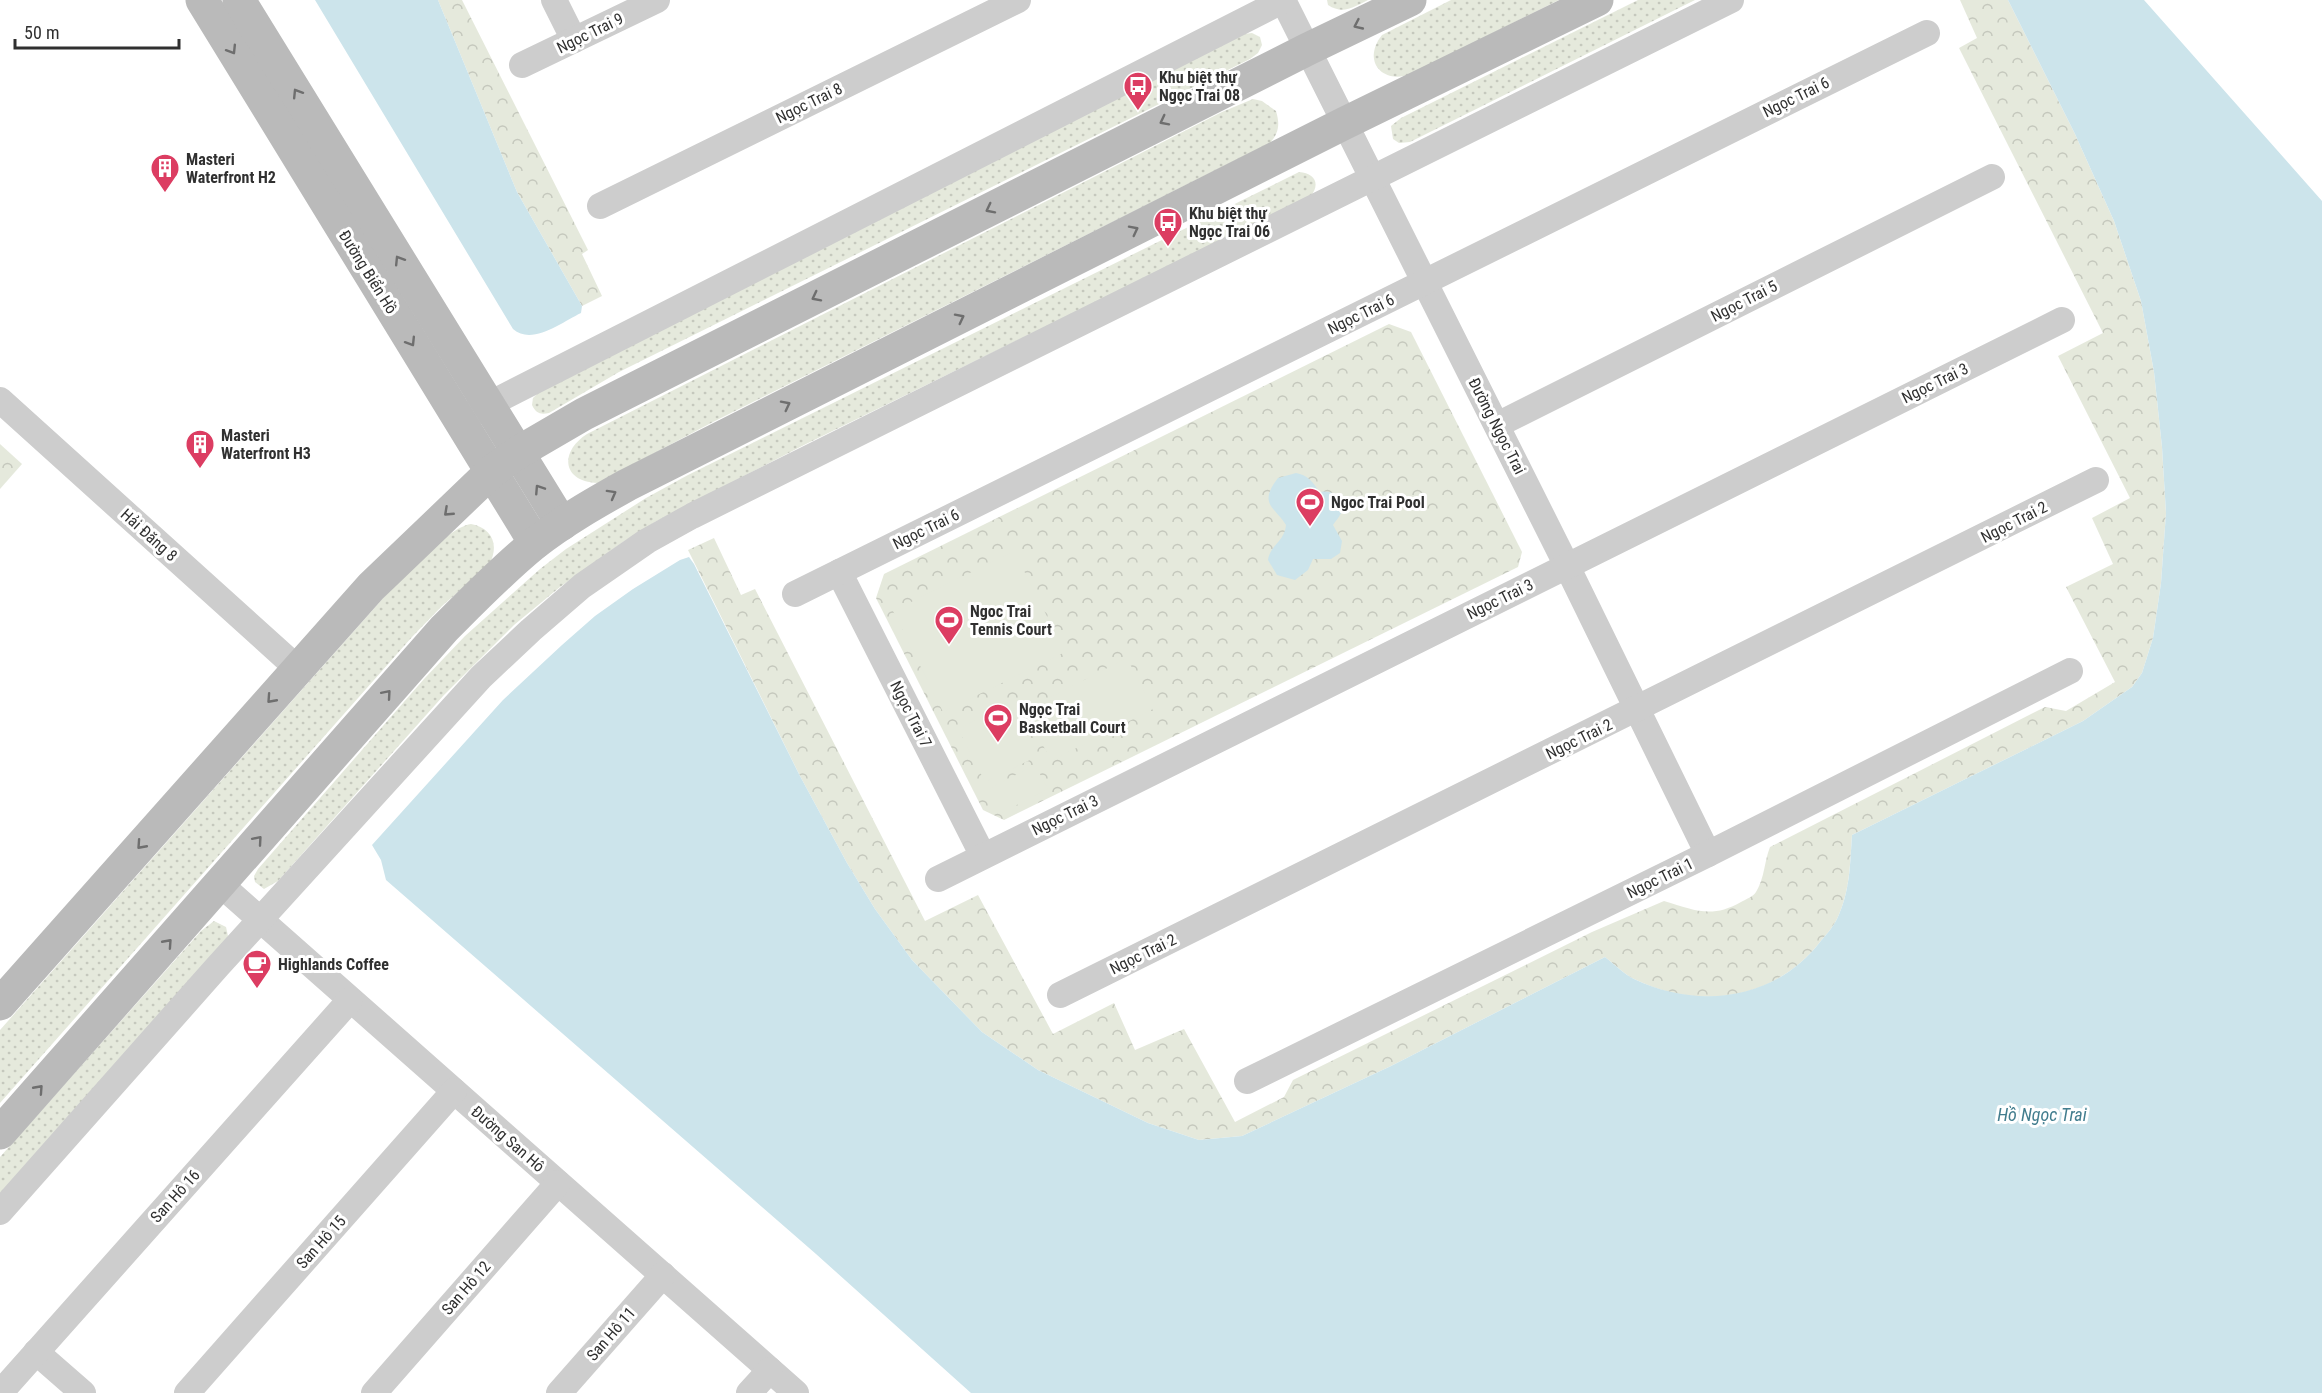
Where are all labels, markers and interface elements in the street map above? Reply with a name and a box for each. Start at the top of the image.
street label: Ngọc Trai 9 [554,9,626,57]
scale bar [15,12,178,50]
one-way arrow [1353,18,1364,30]
text: 50 m [24,22,59,43]
one-way arrow [224,44,236,54]
place label: Khu biệt thự Ngọc Trai 08 [1159,68,1240,105]
bus stop icon: Khu biệt thự Ngọc Trai 08 [1122,70,1154,112]
street label: Ngọc Trai 6 [1760,73,1833,121]
street label: Ngọc Trai 8 [773,79,845,127]
one-way arrow [293,89,304,100]
one-way arrow [1160,114,1171,126]
place label: Masteri Waterfront H2 [186,150,276,187]
building icon: Masteri Waterfront H2 [149,152,181,194]
one-way arrow [986,202,996,213]
place label: Khu biệt thự Ngọc Trai 06 [1189,204,1270,241]
bus stop icon: Khu biệt thự Ngọc Trai 06 [1152,206,1184,248]
one-way arrow [1128,226,1139,238]
street label: Đường Biển Hồ [335,227,401,317]
one-way arrow [394,256,406,266]
street label: Ngọc Trai 5 [1708,276,1780,326]
one-way arrow [812,290,822,301]
street label: Ngọc Trai 6 [1325,290,1398,338]
one-way arrow [954,314,964,325]
one-way arrow [403,335,414,346]
street label: Ngọc Trai 3 [1899,359,1971,407]
street label: Đường Ngọc Trai [1465,375,1529,477]
one-way arrow [779,401,790,413]
place label: Masteri Waterfront H3 [221,426,311,463]
building icon: Masteri Waterfront H3 [184,428,216,470]
one-way arrow [536,484,547,495]
sports icon: Ngoc Trai Pool [1294,486,1326,528]
one-way arrow [606,490,616,501]
place label: Ngoc Trai Pool [1331,493,1425,512]
street label: Ngọc Trai 2 [1978,497,2050,547]
street label: Hải Đăng 8 [117,505,181,565]
one-way arrow [444,505,455,516]
street label: Ngọc Trai 6 [890,505,963,553]
street label: Ngọc Trai 3 [1464,575,1536,623]
place label: Ngoc Trai Tennis Court [970,602,1052,639]
sports icon: Ngoc Trai Tennis Court [933,604,965,646]
street label: Ngọc Trai 7 [886,678,936,750]
one-way arrow [380,690,391,700]
one-way arrow [267,692,278,703]
place label: Ngọc Trai Basketball Court [1019,700,1126,737]
sports icon: Ngọc Trai Basketball Court [982,702,1014,744]
street label: Ngọc Trai 2 [1543,715,1616,763]
street label: Ngọc Trai 3 [1029,791,1101,839]
one-way arrow [251,836,262,847]
one-way arrow [137,838,148,848]
street label: Ngọc Trai 1 [1624,854,1696,902]
street label: Ngọc Trai 2 [1107,930,1180,978]
one-way arrow [161,939,172,950]
cafe icon: Highlands Coffee [241,948,273,990]
place label: Highlands Coffee [278,955,389,974]
one-way arrow [32,1085,43,1096]
street label: Đường San Hô [467,1102,549,1176]
water label: Hồ Ngọc Trai [1997,1104,2088,1125]
street label: San Hô 16 [146,1165,204,1226]
street label: San Hô 15 [292,1211,350,1272]
street label: San Hô 12 [438,1257,494,1319]
street label: San Hô 11 [583,1303,639,1365]

